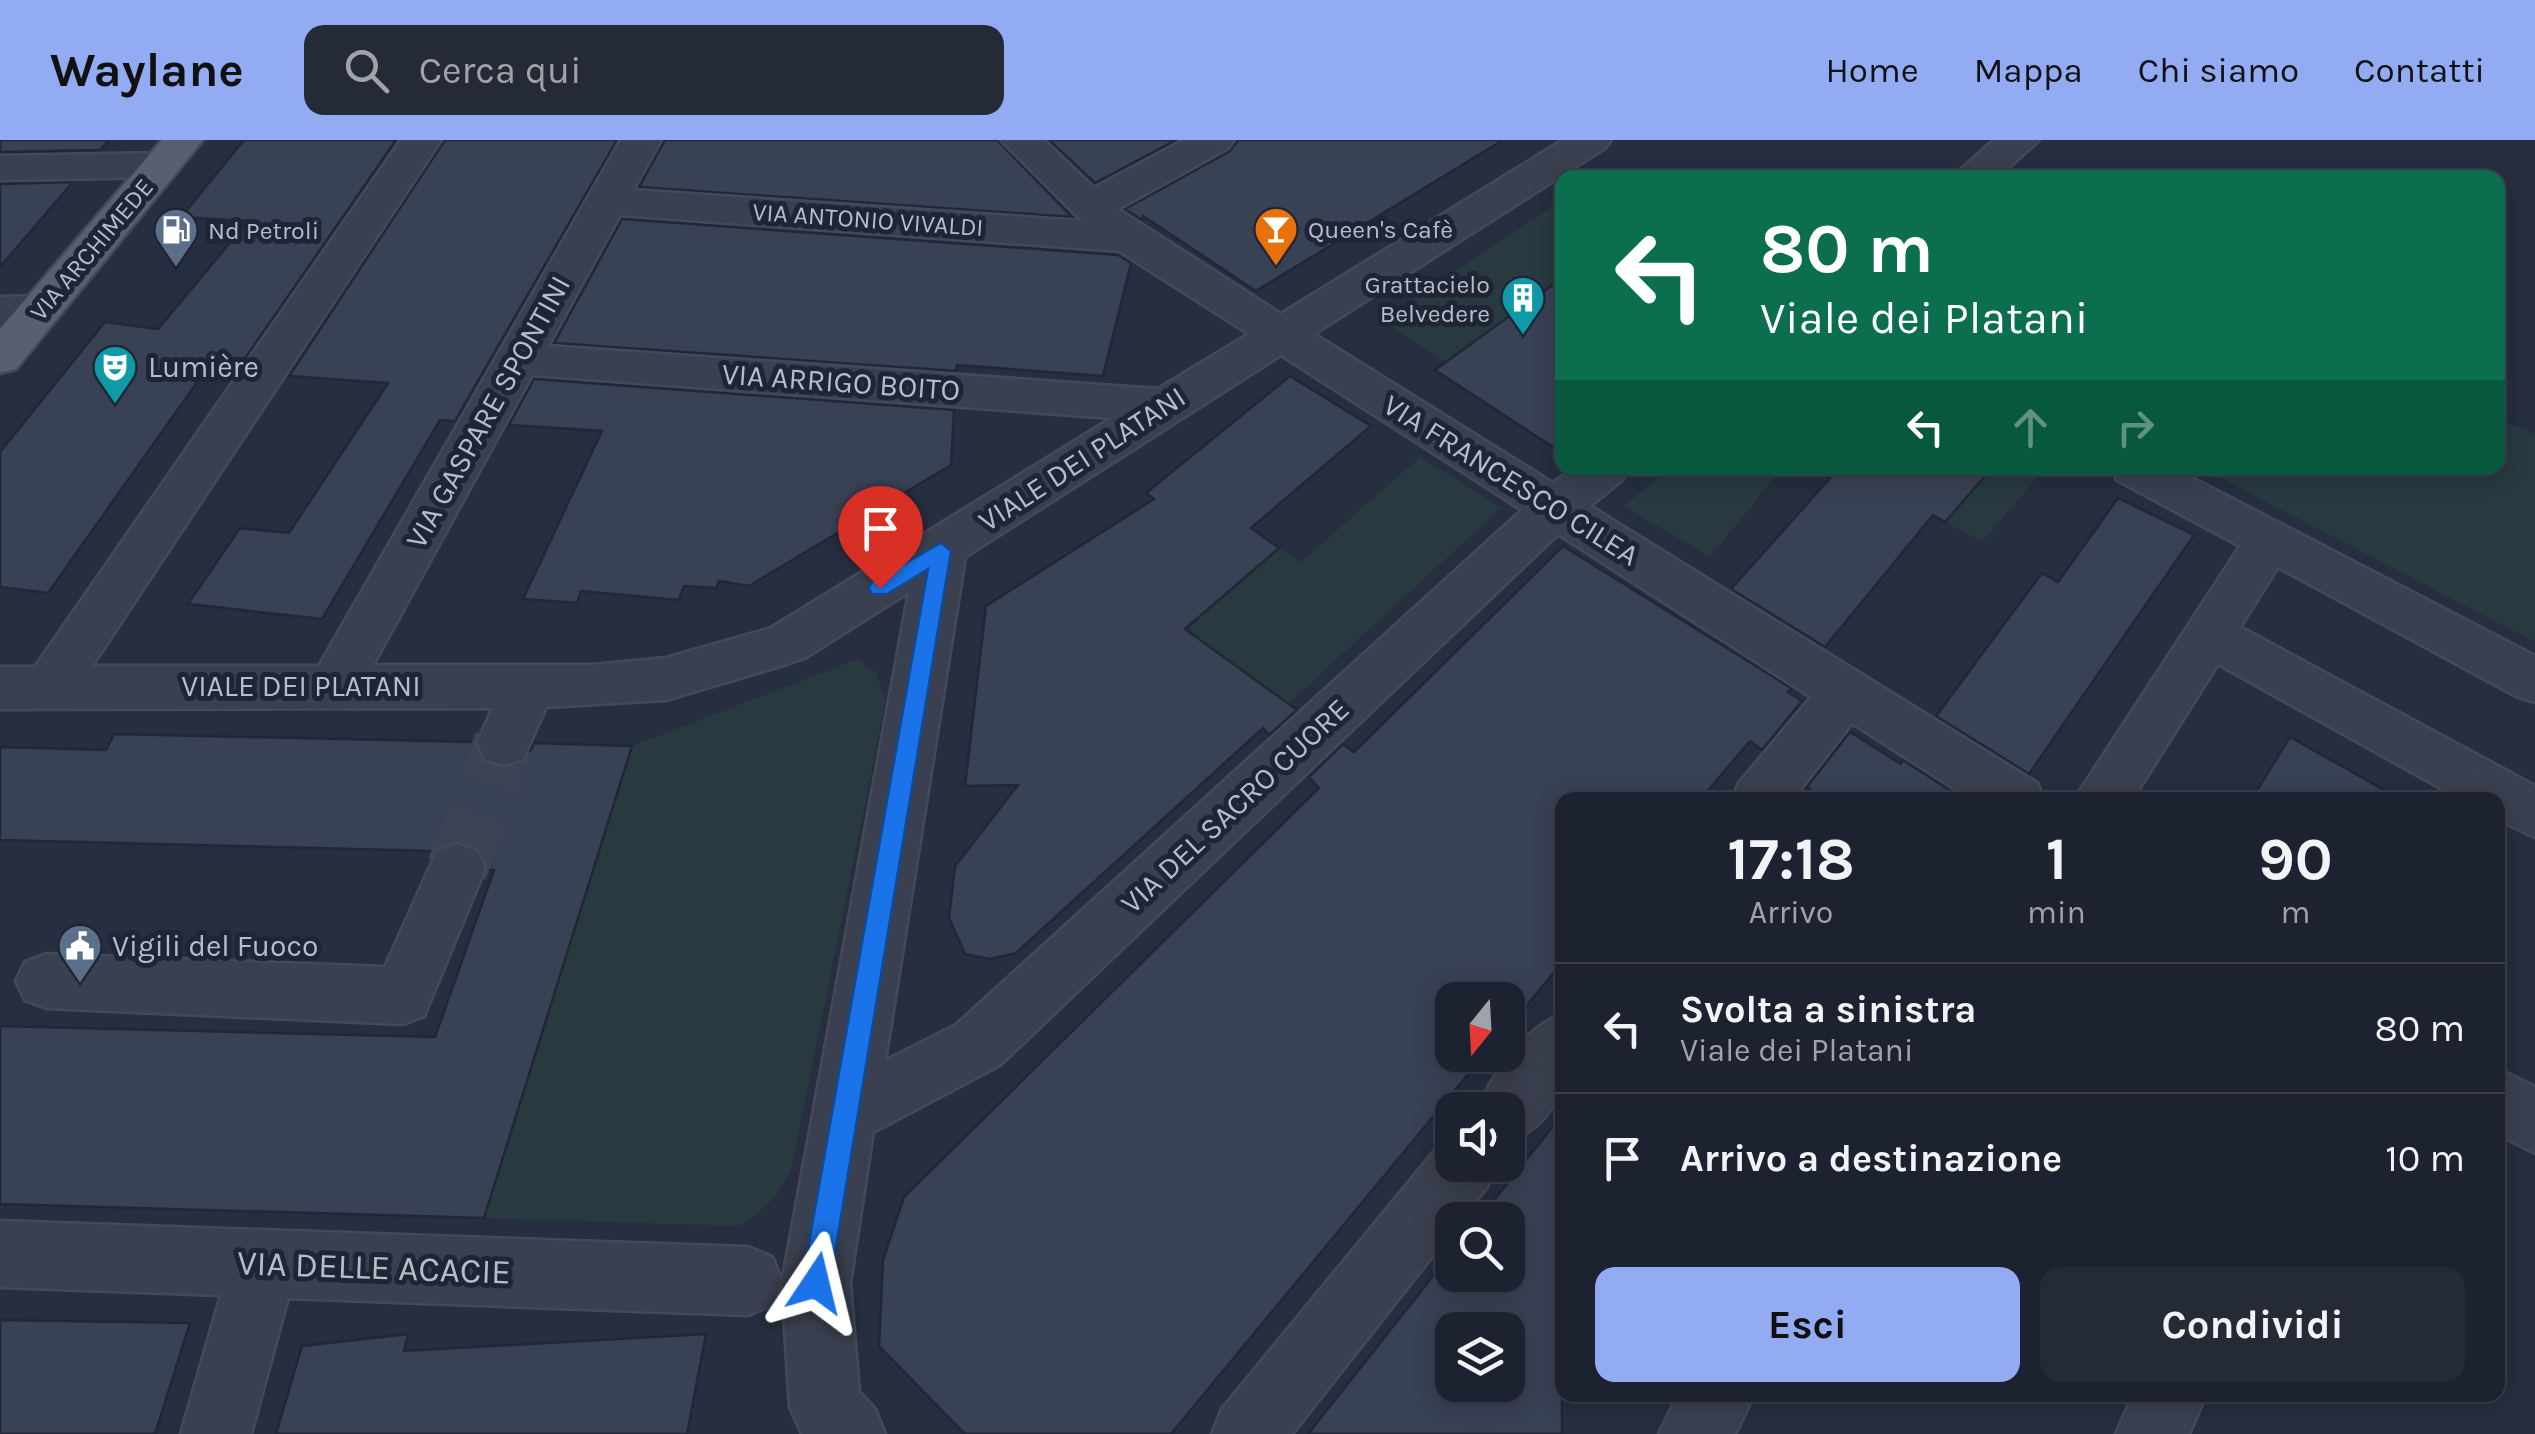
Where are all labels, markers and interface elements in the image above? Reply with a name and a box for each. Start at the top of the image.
search box [304,25,1004,115]
text: Waylane [50,42,244,98]
icon: search [339,43,394,98]
text: Cerca qui [419,48,581,93]
text: Home [1825,50,1919,91]
text: Mappa [1974,50,2083,91]
text: Chi siamo [2138,50,2299,91]
text: Contatti [2354,50,2485,91]
street label: VIA ARCHIMEDE [24,173,159,326]
street label: VIA ANTONIO VIVALDI [751,197,984,242]
bar icon: Queen's Cafè [1253,206,1299,267]
fuel station icon: Nd Petroli [153,207,199,268]
text: 80 m [1760,208,1934,290]
icon: left [1595,210,1725,340]
place label: Queen's Cafè [1308,215,1453,244]
place label: Nd Petroli [208,216,319,245]
street label: VIA GASPARE SPONTINI [398,269,578,555]
place label: Grattacielo Belvedere [1365,270,1490,328]
building icon: Grattacielo Belvedere [1500,275,1546,336]
text: Viale dei Platani [1760,292,2088,344]
theatre icon: Lumière [92,344,138,405]
place label: Lumière [148,349,259,385]
street label: VIA ARRIGO BOITO [721,356,961,408]
street label: VIALE DEI PLATANI [972,379,1192,539]
street label: VIA FRANCESCO CILEA [1377,387,1645,573]
icon: left [1898,400,1953,455]
icon: ahead [2003,400,2058,455]
icon: right [2108,400,2163,455]
pin [838,486,923,589]
icon: arrive [853,501,908,556]
street label: VIALE DEI PLATANI [181,668,421,704]
street label: VIA DEL SACRO CUORE [1114,691,1356,921]
text: 17:18 [1727,824,1855,894]
text: 1 [2046,824,2067,894]
text: 90 [2258,824,2333,894]
text: Arrivo [1749,894,1833,931]
text: min [2027,894,2086,931]
text: m [2280,894,2310,931]
public building icon: Vigili del Fuoco [57,923,103,984]
place label: Vigili del Fuoco [112,928,318,964]
north arrow [1435,982,1525,1072]
map controls [1435,982,1525,1402]
text: Svolta a sinistra [1680,987,1977,1032]
icon: left [1595,1001,1650,1056]
text: 80 m [2375,1006,2465,1051]
text: Viale dei Platani [1680,1032,1913,1069]
button: sound [1435,1092,1525,1182]
icon: arrive [1595,1131,1650,1186]
text: Arrivo a destinazione [1680,1136,2062,1181]
text: 10 m [2385,1136,2465,1181]
button: search [1435,1202,1525,1292]
position arrow [764,1231,868,1335]
street label: VIA DELLE ACACIE [236,1242,512,1293]
button: Esci [1595,1267,2020,1382]
button: Condividi [2040,1267,2465,1382]
button: layers [1435,1312,1525,1402]

